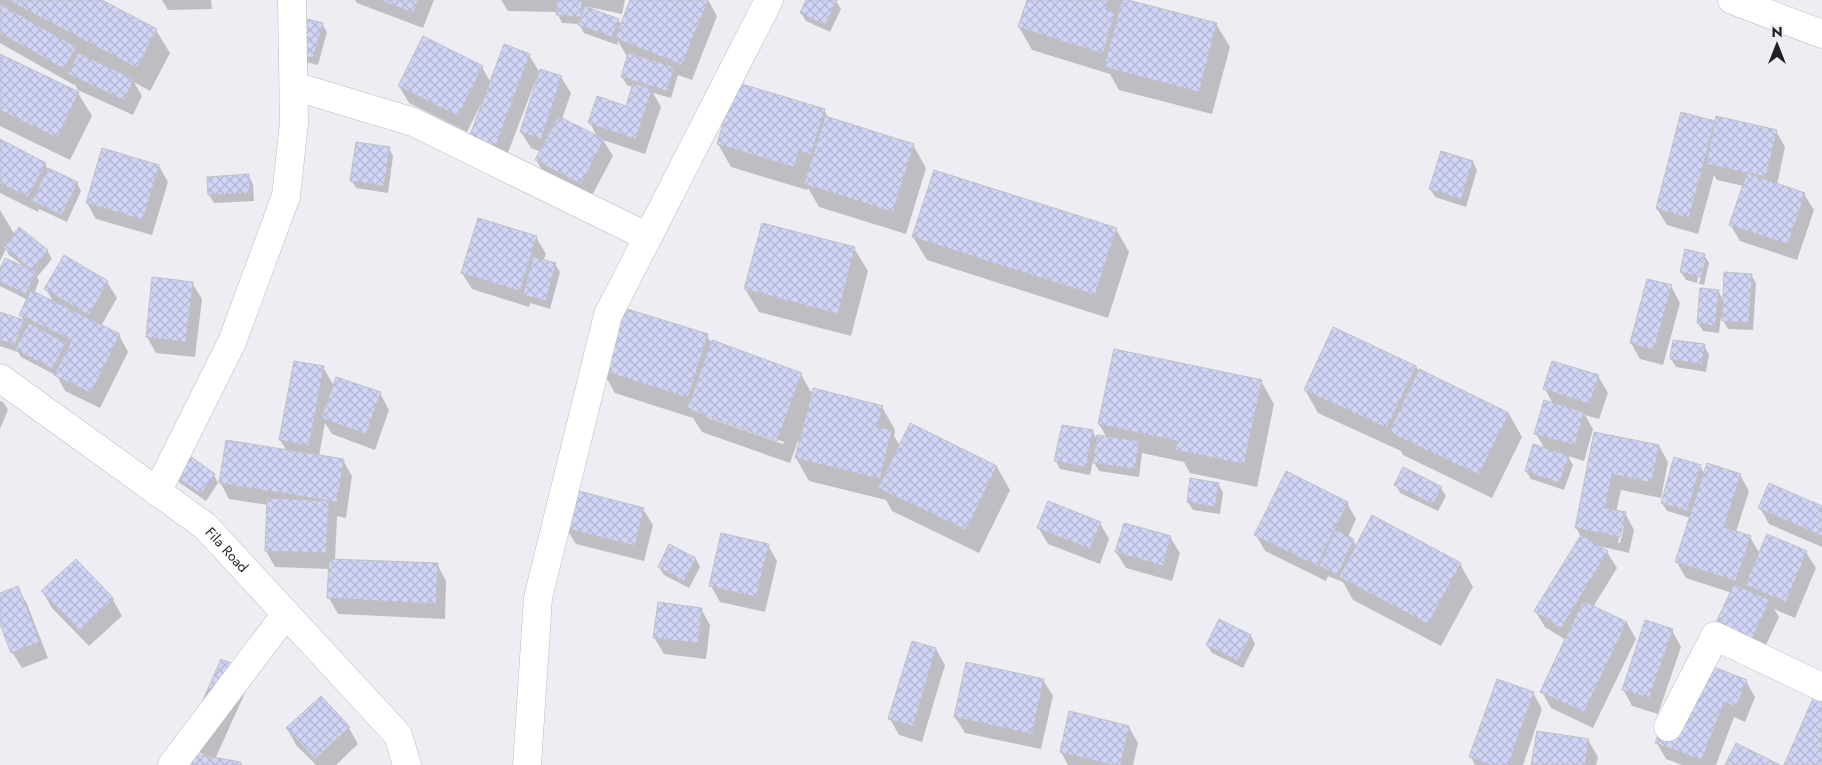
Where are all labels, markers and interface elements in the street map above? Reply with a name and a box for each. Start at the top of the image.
north arrow [1752,20,1802,70]
text: N [1771,22,1783,42]
street label: Fila Road [201,523,253,577]

